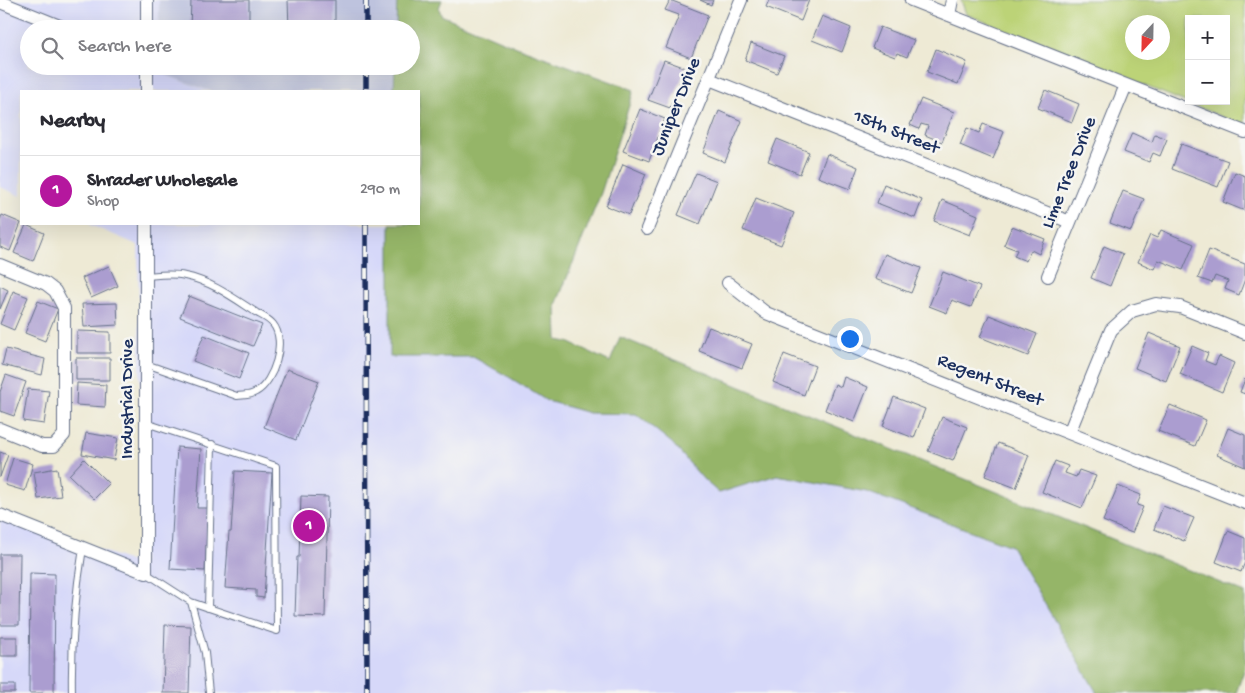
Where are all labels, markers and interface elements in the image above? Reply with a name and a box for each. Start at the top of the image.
north arrow [1125,15,1170,60]
map controls [1185,15,1230,105]
button: + [1185,15,1230,60]
search box [20,20,420,75]
icon: search [38,34,66,62]
text: Search here [78,36,172,59]
street label: Juniper Drive [647,54,707,159]
button: − [1185,60,1230,105]
street label: 15th Street [849,105,944,162]
text: Nearby [40,110,105,135]
street label: Lime Tree Drive [1037,114,1103,232]
text: Shrader Wholesale [87,170,237,193]
text: 1 [53,181,59,200]
text: 290 m [360,181,400,200]
text: Shop [87,193,119,212]
your location [837,326,863,352]
street label: Industrial Drive [117,339,140,459]
street label: Regent Street [934,349,1048,414]
pin: 1 [293,507,325,545]

